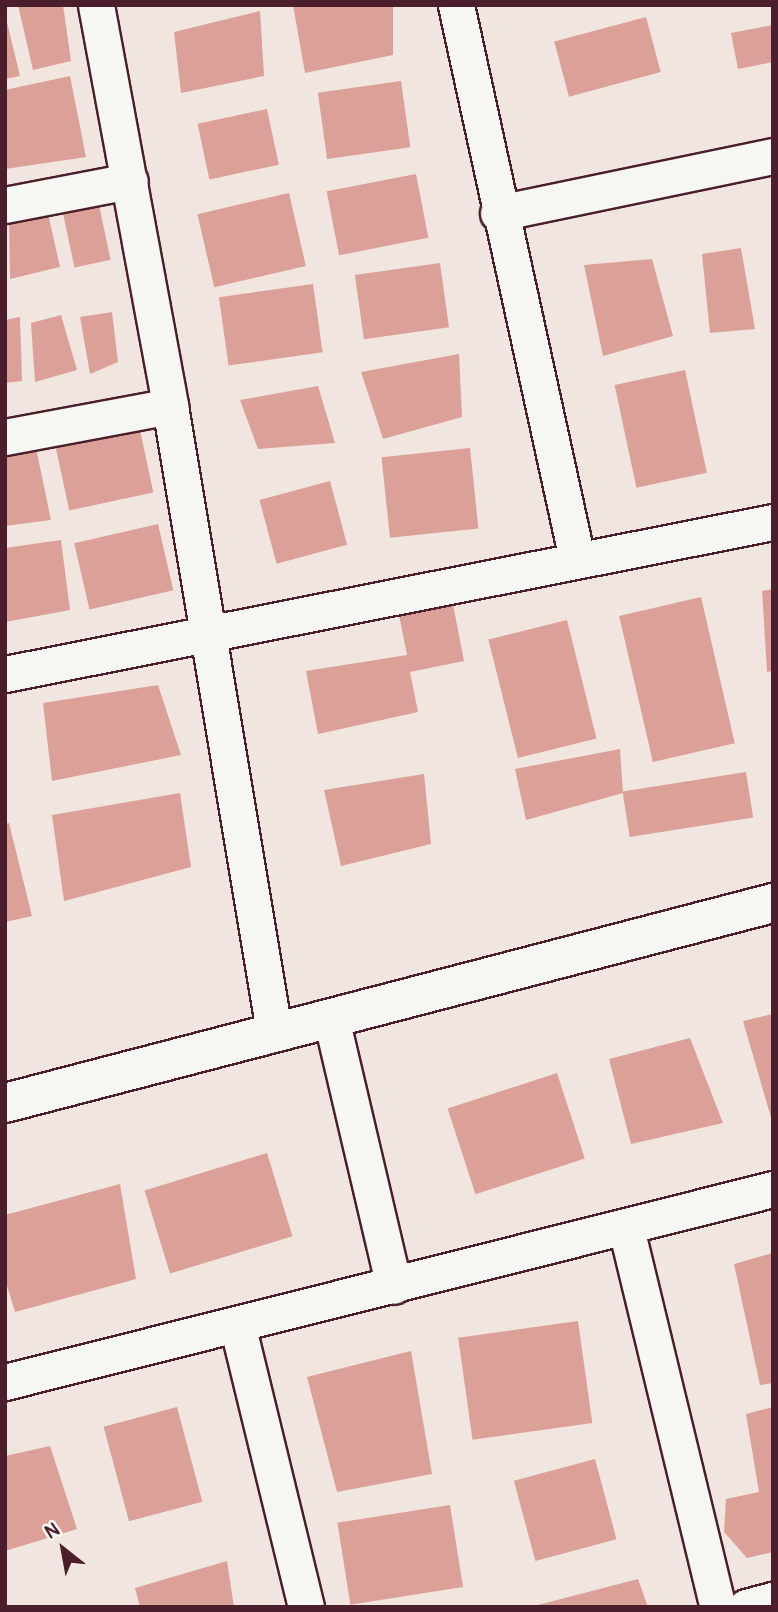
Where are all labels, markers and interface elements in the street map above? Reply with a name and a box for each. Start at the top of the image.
north arrow [28,1514,98,1584]
text: N [40,1517,64,1545]

